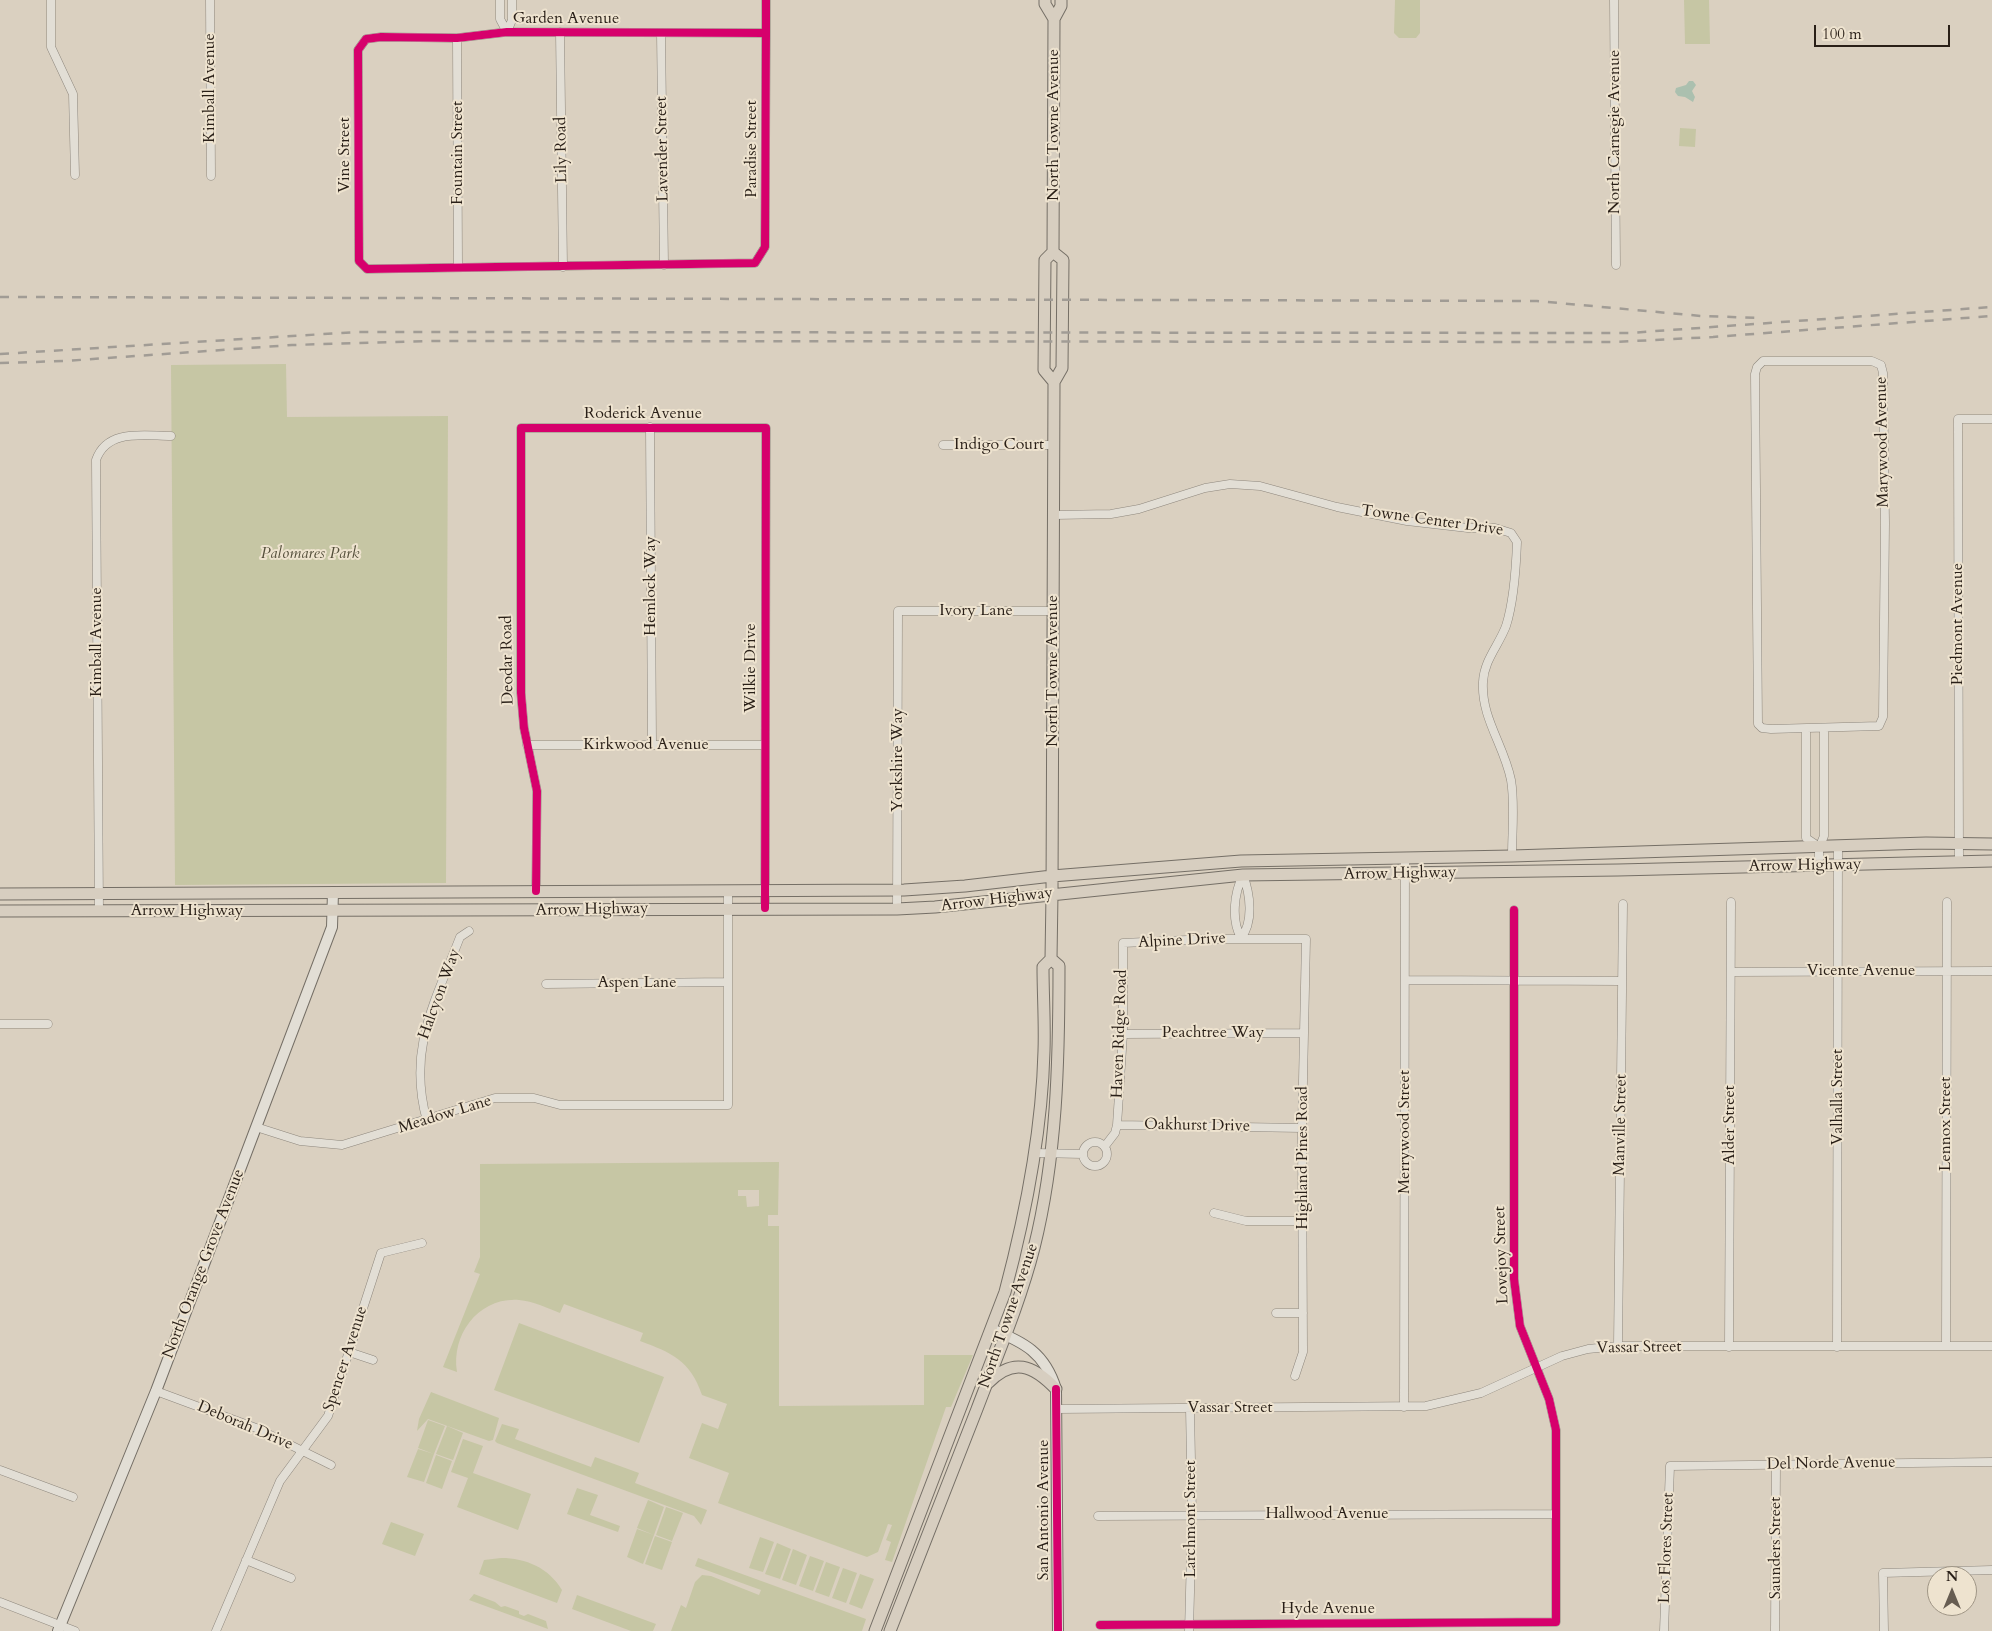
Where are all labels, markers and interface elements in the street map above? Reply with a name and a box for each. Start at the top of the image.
street label: Garden Avenue [513,9,619,29]
scale bar [1817,15,1953,47]
text: 100 m [1822,24,1862,44]
street label: Kimball Avenue [200,33,220,143]
street label: North Towne Avenue [1044,49,1064,201]
street label: North Carnegie Avenue [1605,50,1625,214]
street label: Lavender Street [652,96,674,202]
street label: Paradise Street [742,100,762,198]
street label: Fountain Street [448,101,468,205]
street label: Vine Street [335,117,355,193]
street label: Lily Road [552,117,572,183]
street label: Marywood Avenue [1872,376,1894,508]
street label: Roderick Avenue [584,404,702,424]
street label: Indigo Court [954,435,1044,455]
street label: Towne Center Drive [1360,502,1504,540]
street label: Hemlock Way [641,536,661,636]
park label: Palomares Park [261,544,359,564]
street label: Piedmont Avenue [1948,563,1968,685]
street label: Kimball Avenue [87,587,107,697]
street label: North Towne Avenue [1043,595,1063,747]
street label: Ivory Lane [939,601,1013,621]
street label: Deodar Road [498,615,518,705]
street label: Wilkie Drive [741,623,761,713]
street label: Yorkshire Way [888,708,908,812]
street label: Kirkwood Avenue [583,735,709,755]
street label: Arrow Highway [1749,855,1861,877]
street label: Arrow Highway [1344,863,1456,885]
street label: Arrow Highway [940,884,1054,916]
street label: Arrow Highway [536,899,648,921]
street label: Arrow Highway [131,901,243,921]
street label: Alpine Drive [1138,929,1226,953]
street label: Halcyon Way [415,946,465,1042]
street label: Vicente Avenue [1807,961,1915,981]
street label: Haven Ridge Road [1108,969,1132,1099]
street label: Aspen Lane [598,973,676,993]
street label: Peachtree Way [1162,1023,1264,1043]
street label: Valhalla Street [1828,1049,1848,1145]
street label: Merrywood Street [1395,1070,1415,1194]
street label: Manville Street [1611,1074,1631,1176]
street label: Lennox Street [1936,1077,1956,1171]
street label: Alder Street [1720,1085,1740,1165]
street label: Highland Pines Road [1293,1086,1313,1230]
street label: Meadow Lane [396,1092,494,1138]
street label: Oakhurst Drive [1144,1115,1250,1137]
street label: North Orange Grove Avenue [159,1167,249,1361]
street label: Lovejoy Street [1491,1206,1513,1304]
street label: North Towne Avenue [975,1241,1043,1391]
street label: Spencer Avenue [320,1304,372,1414]
street label: Vassar Street [1596,1338,1682,1358]
street label: Deborah Drive [194,1397,296,1455]
street label: Vassar Street [1188,1398,1272,1418]
street label: San Antonio Avenue [1034,1440,1054,1580]
street label: Del Norde Avenue [1766,1453,1896,1475]
street label: Larchmont Street [1181,1460,1201,1578]
street label: Los Flores Street [1655,1492,1679,1604]
street label: Saunders Street [1766,1497,1786,1599]
street label: Hallwood Avenue [1265,1504,1389,1524]
north arrow [1927,1566,1977,1616]
text: N [1946,1567,1958,1586]
street label: Hyde Avenue [1281,1599,1375,1619]

